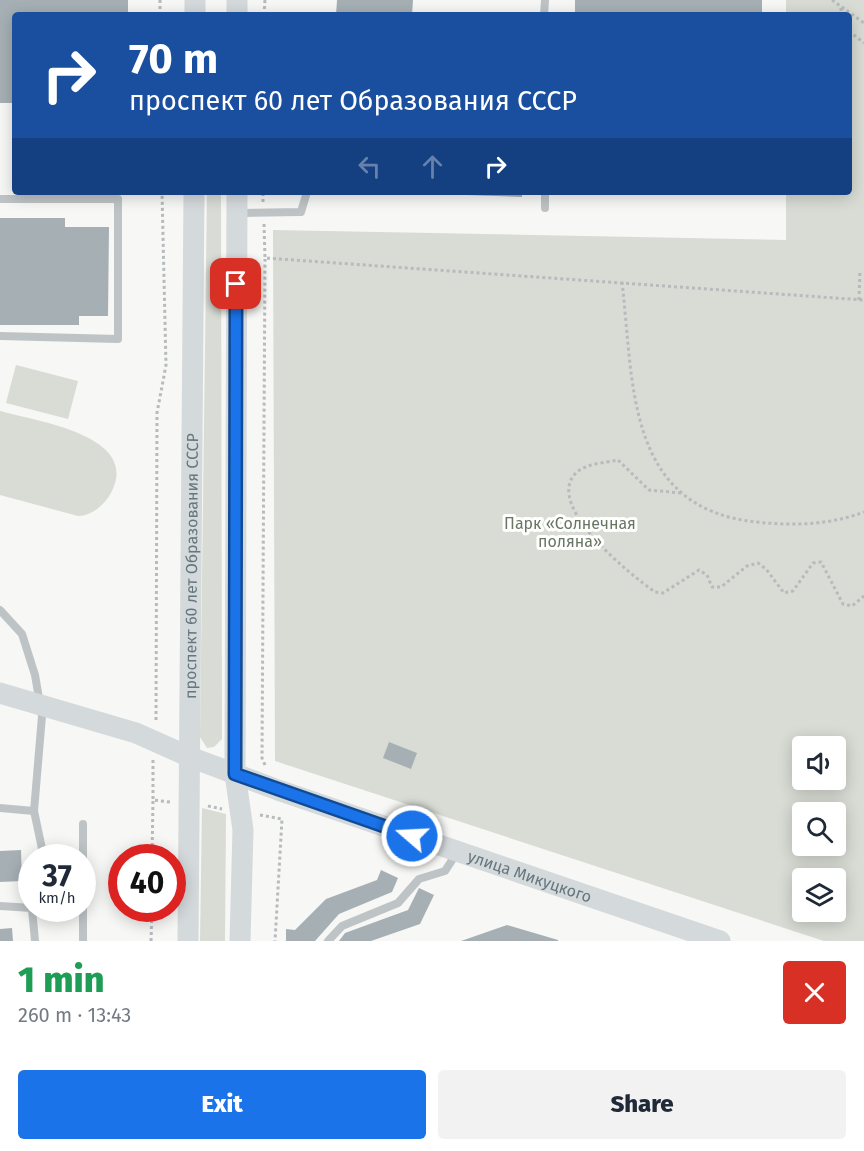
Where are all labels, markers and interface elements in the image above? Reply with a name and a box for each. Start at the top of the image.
text: 70 m [129,34,218,84]
icon: right [30,36,108,114]
text: проспект 60 лет Образования СССР [129,85,577,117]
icon: left [353,150,386,183]
icon: ahead [416,150,449,183]
icon: right [479,150,512,183]
pin [210,258,261,309]
icon: arrive [219,267,252,300]
street label: проспект 60 лет Образования СССР [181,433,202,699]
park label: Парк «Солнечная поляна» [504,514,636,551]
map controls [792,736,846,922]
button: sound [792,736,846,790]
button: search [792,802,846,856]
position arrow [380,804,444,868]
speed limit sign: 40 [108,844,186,922]
street label: улица Микуцкого [465,847,594,906]
text: 37 [42,858,72,894]
button: layers [792,868,846,922]
text: km/h [38,889,76,907]
text: 1 min [18,958,104,1002]
button: close [783,961,846,1024]
text: 260 m · 13:43 [18,1003,131,1027]
button: Exit [18,1070,426,1139]
button: Share [438,1070,846,1139]

